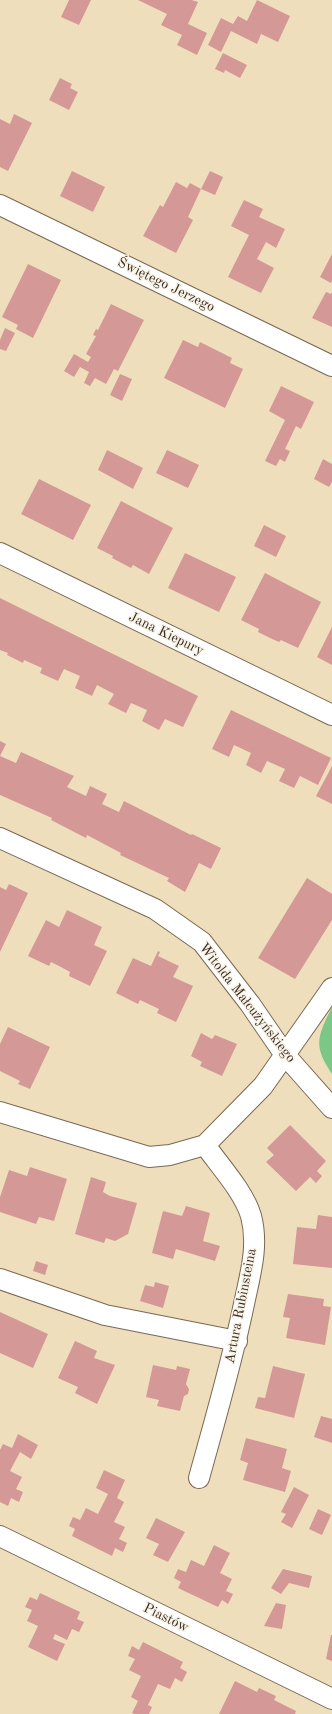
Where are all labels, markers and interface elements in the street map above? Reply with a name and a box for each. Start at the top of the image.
street label: Świętego Jerzego [115,254,217,316]
street label: Jana Kiepury [126,609,206,659]
street label: Witolda Małcużyńskiego [195,940,299,1066]
street label: Artura Rubinsteina [222,1247,260,1365]
street label: Piastów [140,1600,192,1636]

